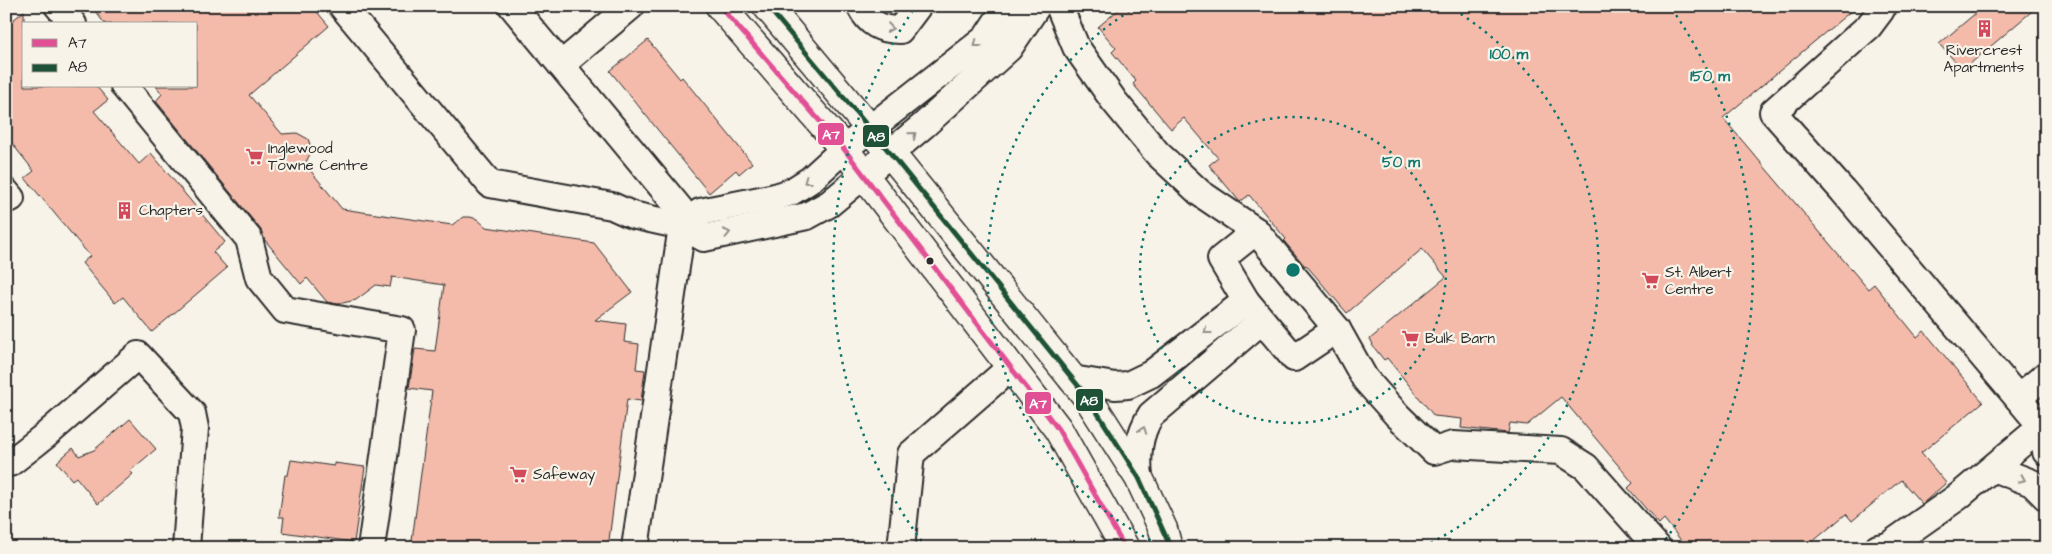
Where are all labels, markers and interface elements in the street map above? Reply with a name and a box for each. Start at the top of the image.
building icon: Rivercrest Apartments [1974,19,1994,39]
legend [22,22,198,88]
one-way arrow [885,23,894,33]
text: A7 [68,33,87,54]
one-way arrow [974,39,983,47]
place label: Rivercrest Apartments [1944,40,2025,78]
text: 100 m [1490,44,1529,65]
text: A8 [68,57,88,78]
text: 150 m [1690,66,1730,87]
line badge: A7 [817,122,845,146]
line badge: A8 [862,124,890,148]
text: A7 [822,125,840,145]
text: A8 [867,127,885,147]
one-way arrow [907,132,916,141]
place label: Inglewood Towne Centre [268,138,368,176]
supermarket icon: Inglewood Towne Centre [244,147,264,167]
text: 50 m [1382,152,1420,173]
one-way arrow [803,175,813,184]
building icon: Chapters [115,200,135,220]
place label: Chapters [139,200,203,221]
one-way arrow [723,228,731,239]
unlabelled marker [925,256,935,266]
centre of rings [1284,261,1302,279]
place label: St. Albert Centre [1665,262,1732,300]
supermarket icon: St. Albert Centre [1641,271,1661,291]
one-way arrow [1204,325,1213,334]
supermarket icon: Bulk Barn [1401,328,1421,348]
place label: Bulk Barn [1425,328,1495,349]
line badge: A8 [1075,388,1104,412]
line badge: A7 [1024,391,1052,415]
text: A8 [1080,391,1098,411]
text: A7 [1029,394,1047,414]
one-way arrow [1137,427,1147,435]
supermarket icon: Safeway [509,464,529,484]
place label: Safeway [533,464,595,486]
one-way arrow [2017,472,2026,483]

